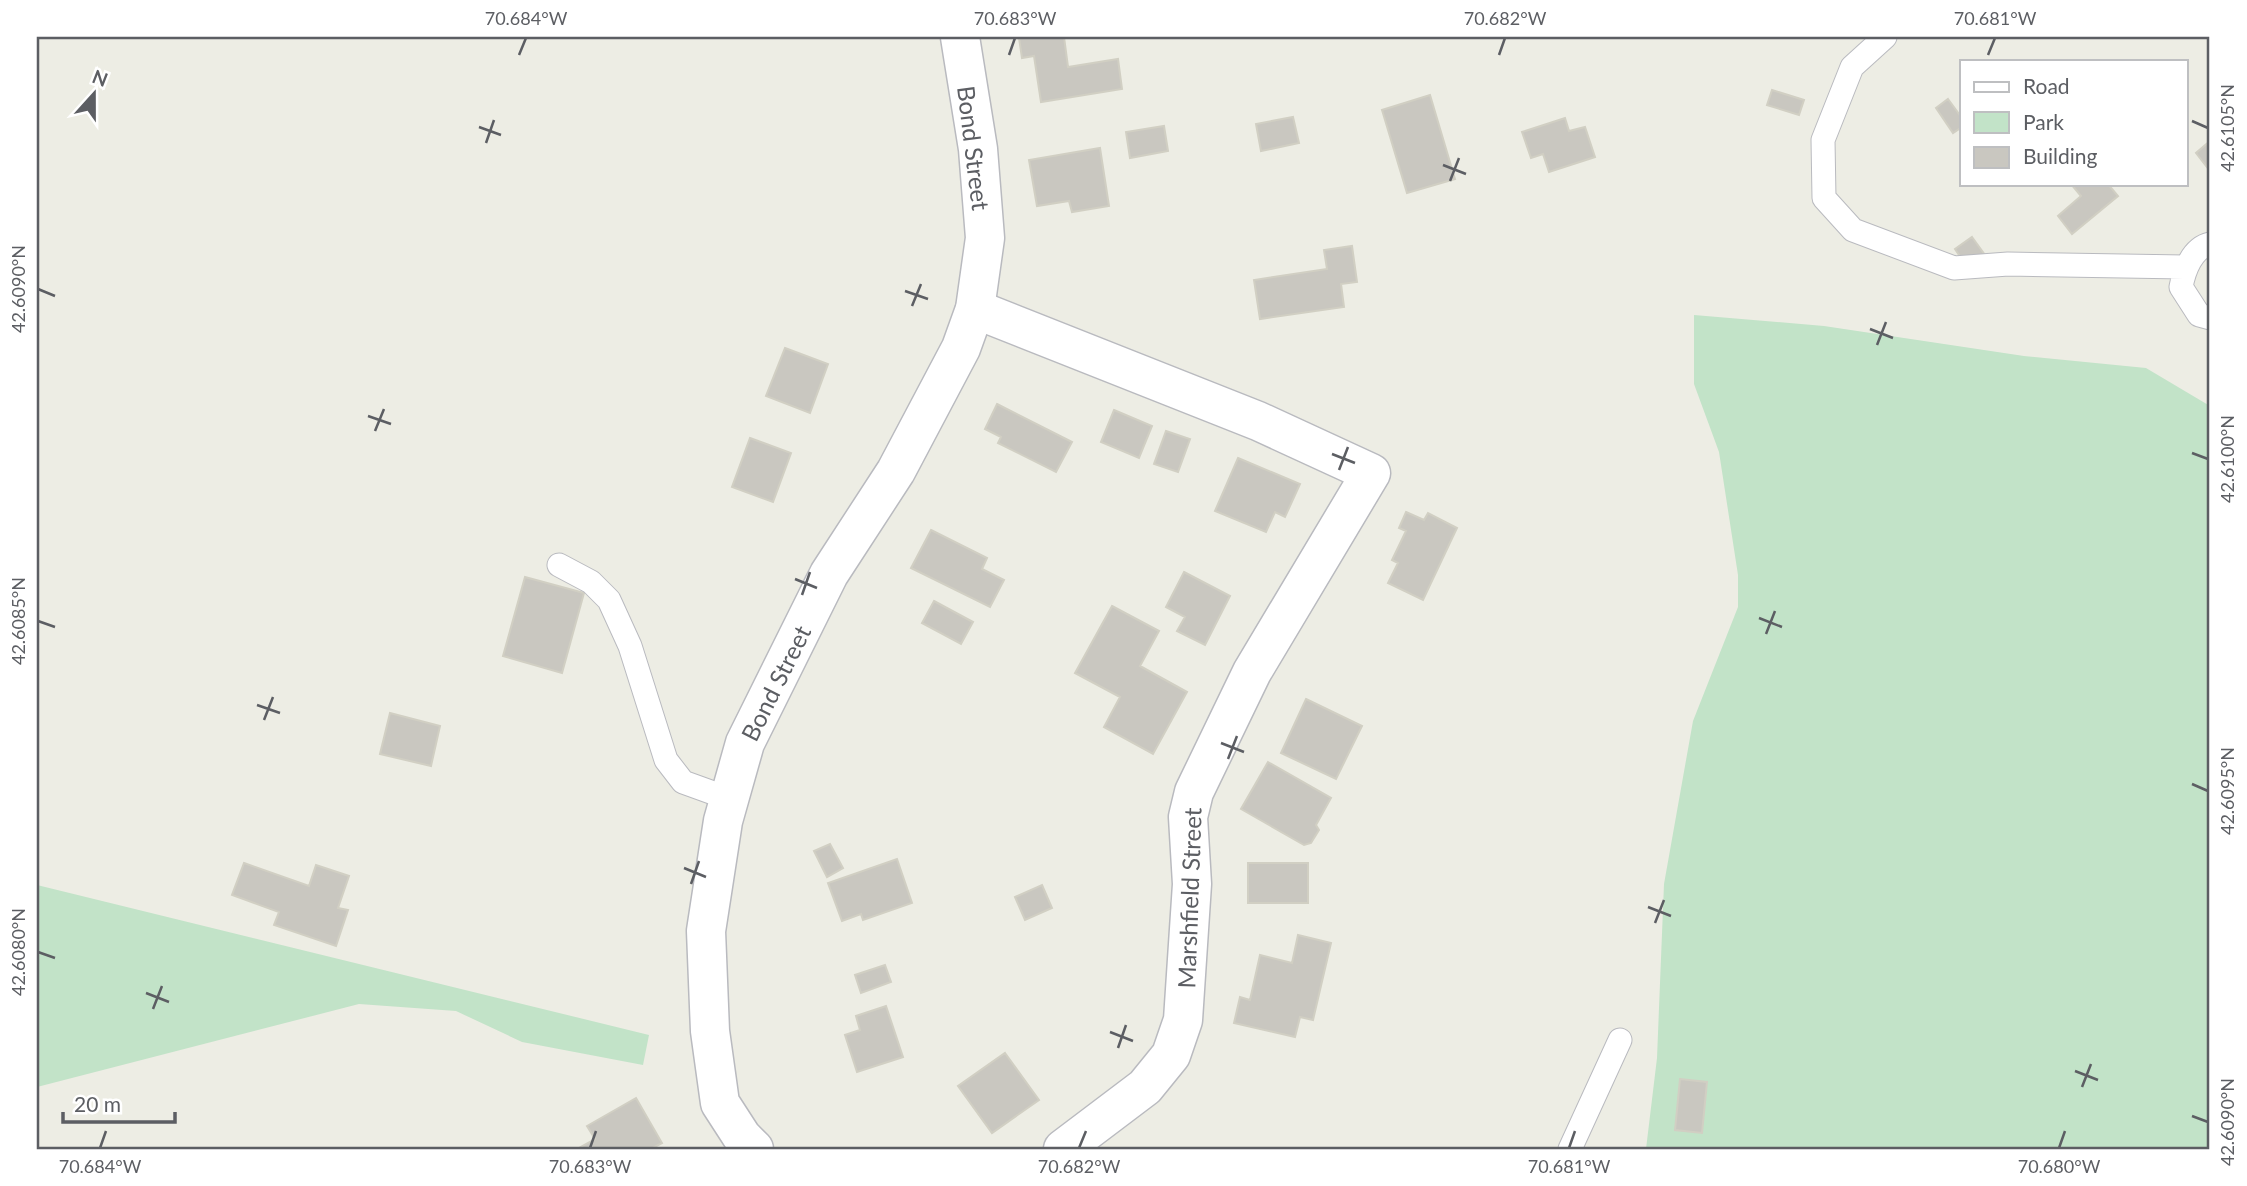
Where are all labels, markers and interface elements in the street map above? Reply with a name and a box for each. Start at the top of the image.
text: 70.684°W [485,7,568,29]
text: 70.683°W [974,7,1057,29]
text: 70.682°W [1464,7,1547,29]
text: 70.681°W [1954,7,2037,29]
north arrow [60,60,130,130]
legend [1960,60,2188,186]
text: N [89,64,111,91]
text: Road [2023,73,2070,98]
street label: Bond Street [952,84,996,212]
text: 42.6105°N [2216,84,2238,172]
text: Park [2023,109,2064,134]
text: Building [2023,143,2098,168]
text: 42.6090°N [7,245,29,333]
text: 42.6100°N [2216,415,2238,503]
text: 42.6085°N [7,577,29,665]
street label: Bond Street [734,620,816,745]
text: 42.6095°N [2216,747,2238,835]
street label: Marshfield Street [1171,807,1207,989]
text: 42.6080°N [7,908,29,996]
text: 42.6090°N [2216,1078,2238,1166]
scale bar [63,1081,175,1125]
text: 20 m [74,1091,121,1116]
text: 70.684°W [59,1155,142,1177]
text: 70.683°W [549,1155,632,1177]
text: 70.682°W [1038,1155,1121,1177]
text: 70.681°W [1528,1155,1611,1177]
text: 70.680°W [2018,1155,2101,1177]

